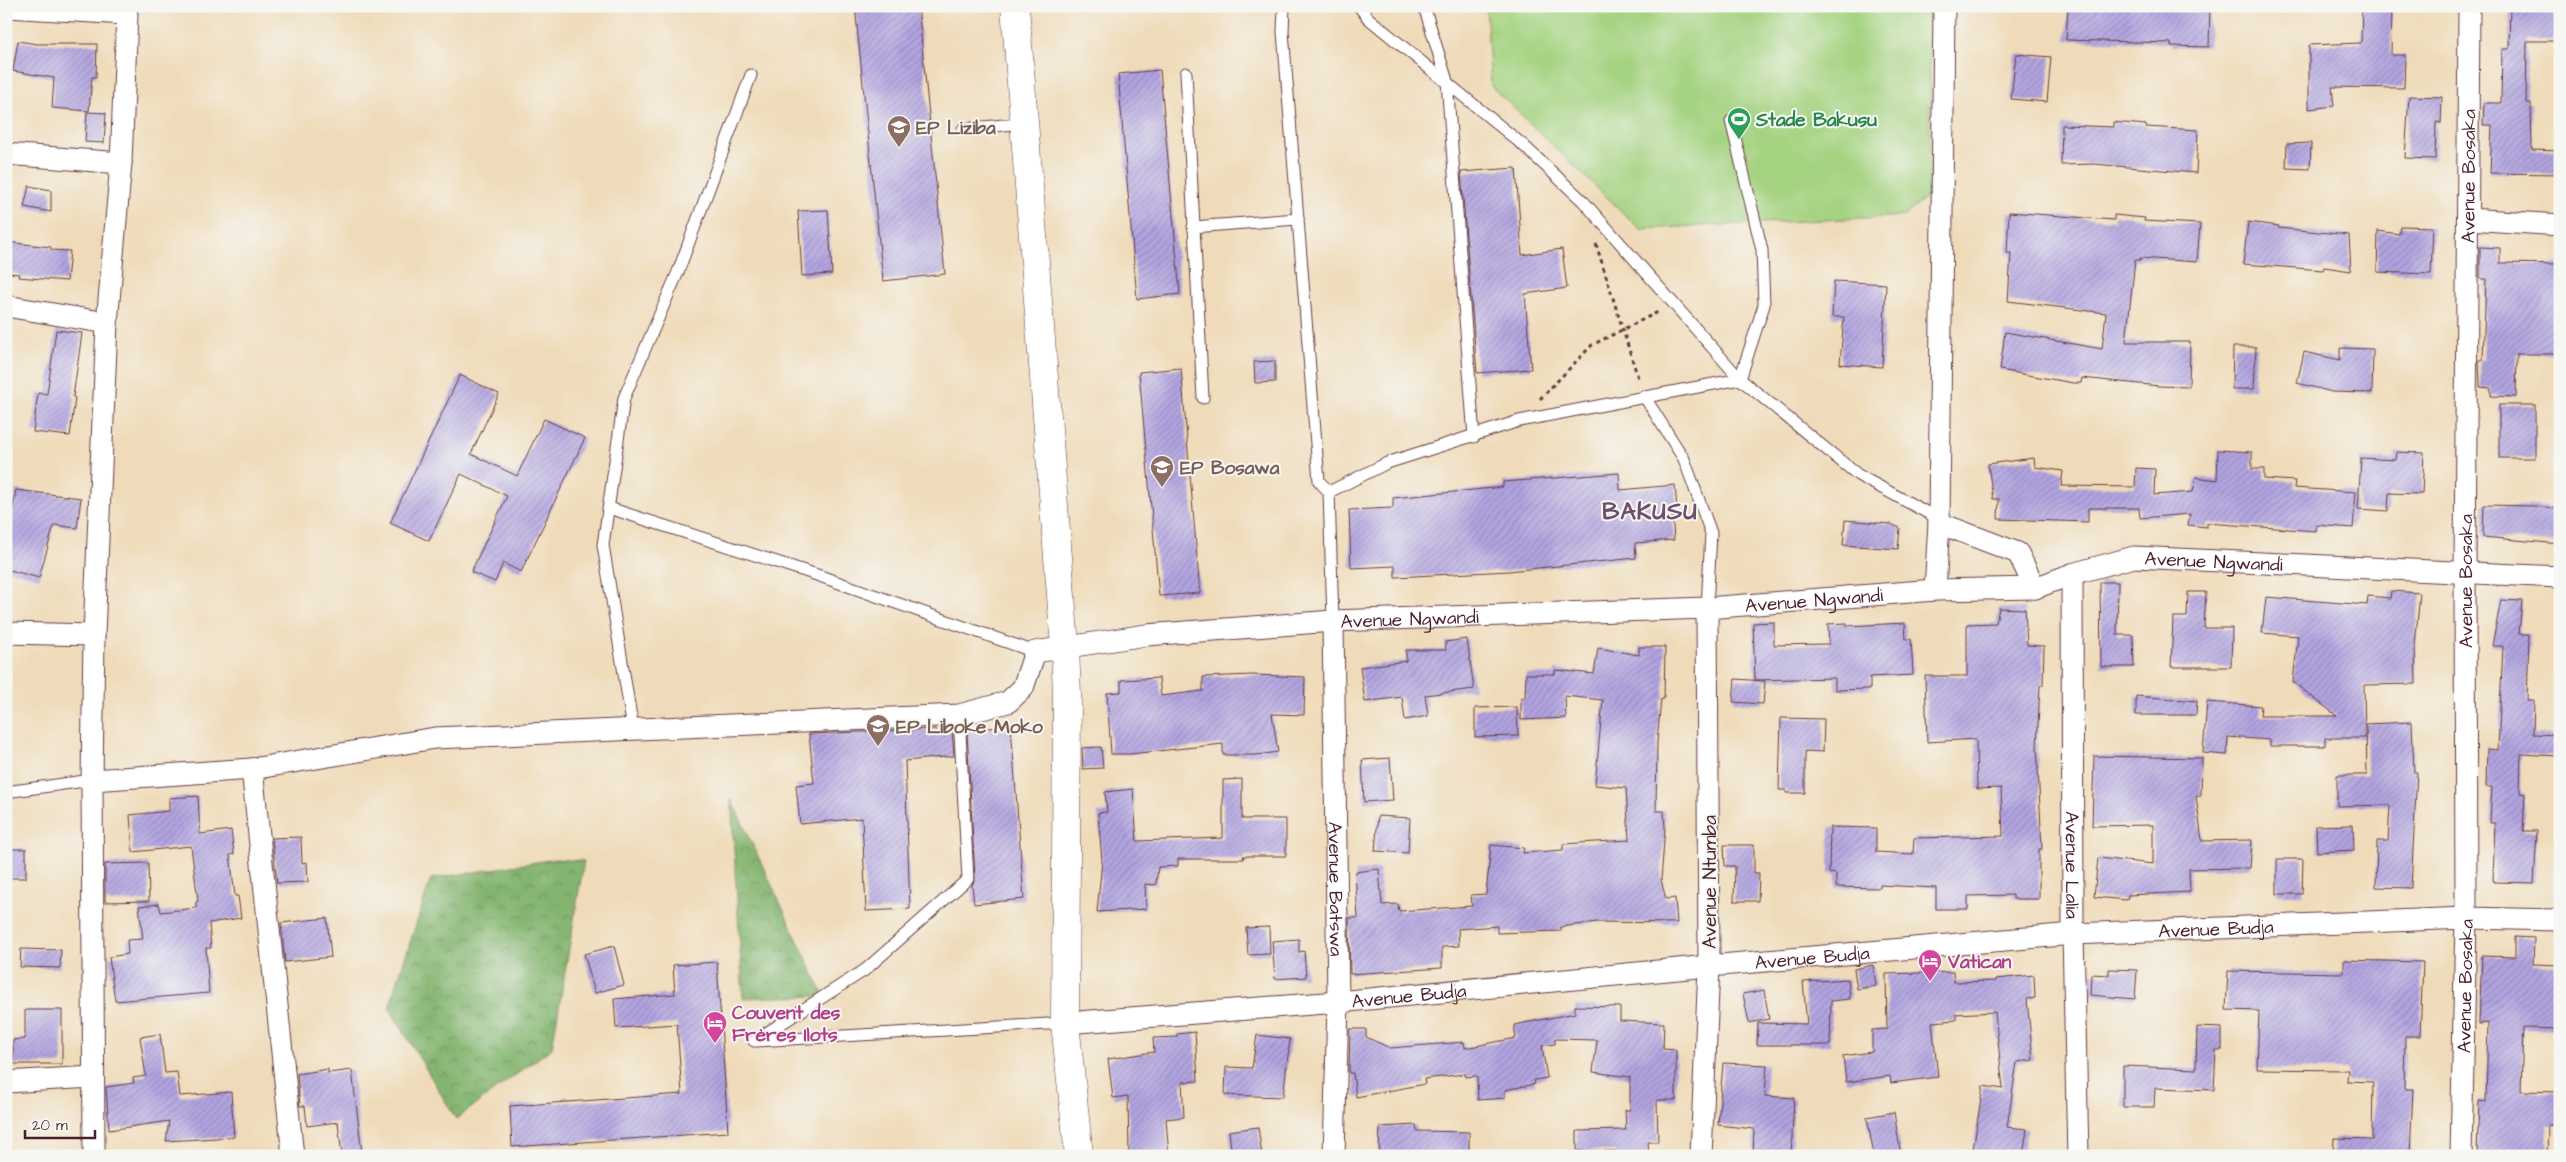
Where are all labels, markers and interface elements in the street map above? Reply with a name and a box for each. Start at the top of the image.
sports icon: Stade Bakusu [1726,106,1752,140]
place label: Stade Bakusu [1755,107,1877,134]
street label: Avenue Bosaka [2455,109,2483,243]
school or university icon: EP Liziba [886,114,912,148]
place label: EP Liziba [916,115,996,142]
school or university icon: EP Bosawa [1149,454,1175,488]
place label: EP Bosawa [1180,455,1280,482]
district label: BAKUSU [1602,495,1698,529]
street label: Avenue Bosaka [2453,514,2480,648]
street label: Avenue Ngwandi [2144,546,2283,579]
street label: Avenue Ngwandi [1744,582,1884,620]
street label: Avenue Ngwandi [1340,604,1479,636]
school or university icon: EP Liboke Moko [865,713,891,747]
place label: EP Liboke Moko [896,714,1043,741]
street label: Avenue Lalia [2058,811,2085,919]
street label: Avenue Ntumba [1697,815,1724,949]
street label: Avenue Batswa [1321,821,1349,957]
street label: Avenue Budja [2158,914,2274,946]
street label: Avenue Bosaka [2451,918,2481,1053]
street label: Avenue Budja [1754,940,1871,977]
hotel icon: Vatican [1917,948,1943,982]
place label: Vatican [1947,949,2012,976]
street label: Avenue Budja [1350,978,1468,1016]
place label: Couvent des Frères Ilots [732,1000,841,1049]
hotel icon: Couvent des Frères Ilots [702,1010,728,1044]
scale bar [25,1107,95,1139]
text: 20 m [32,1115,68,1136]

